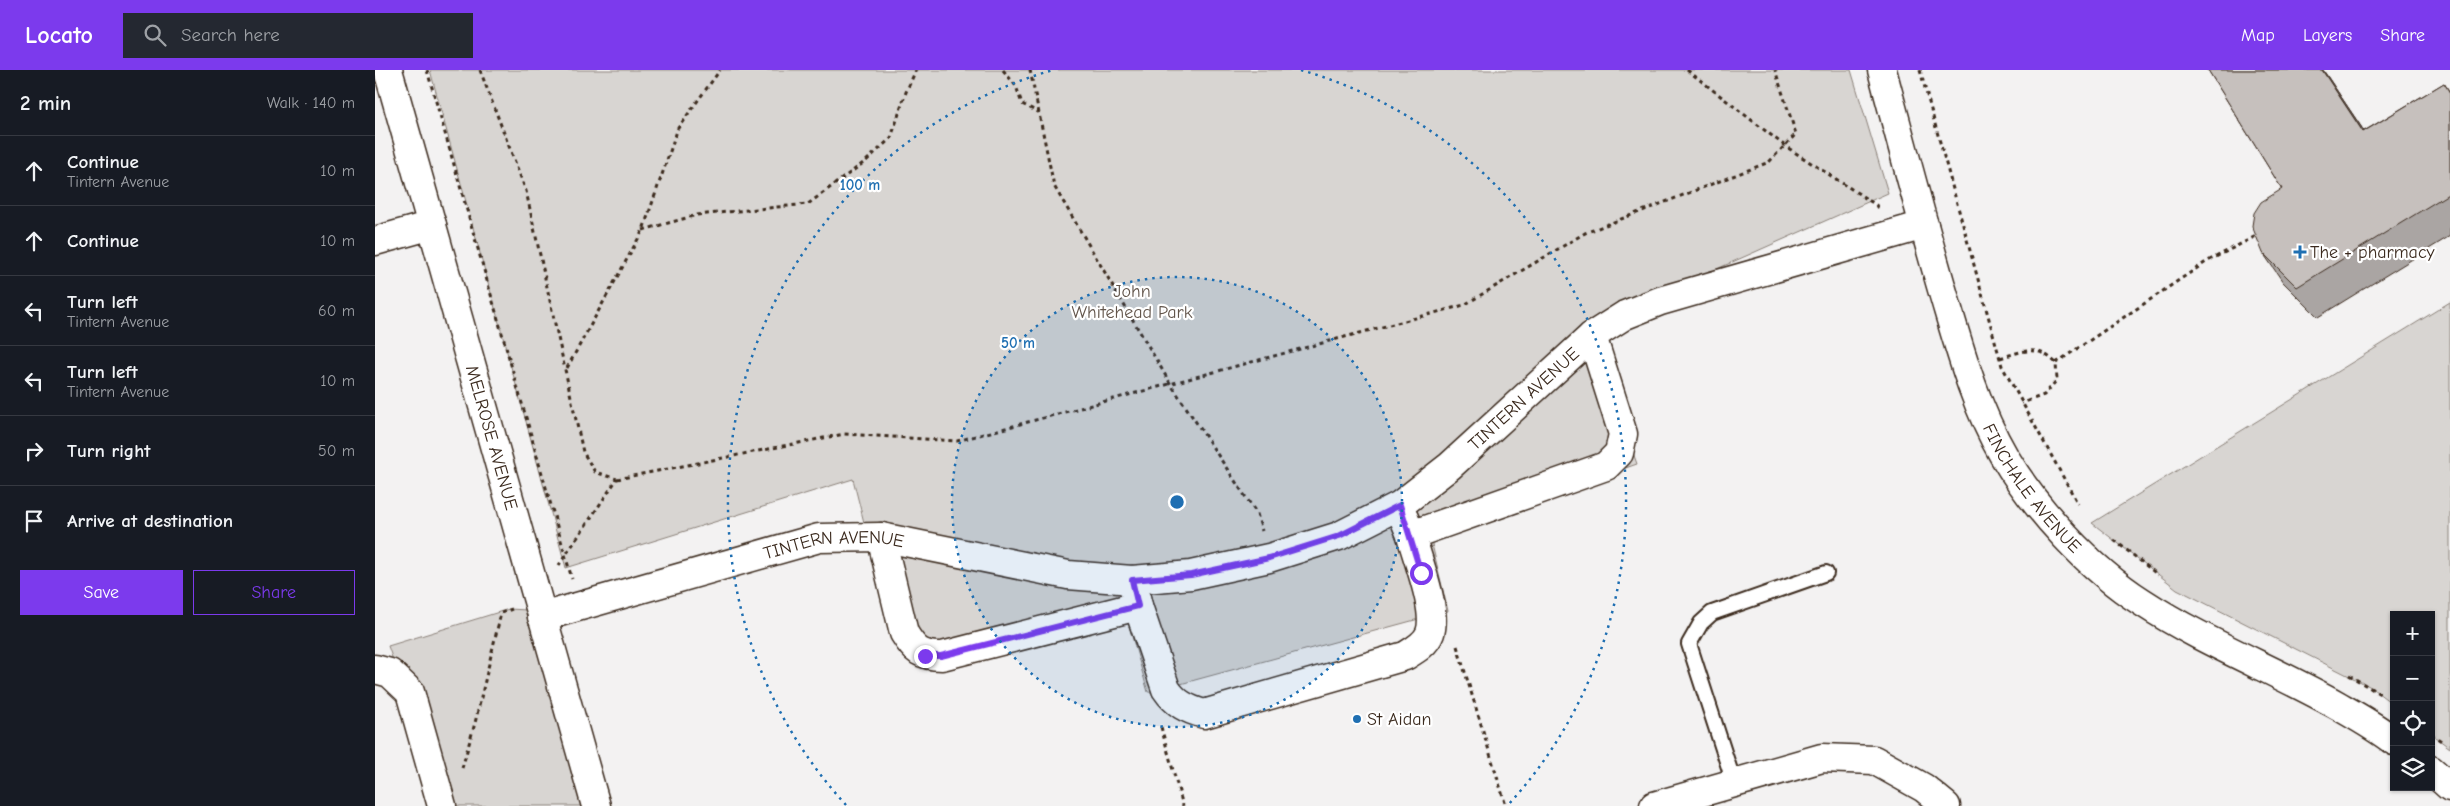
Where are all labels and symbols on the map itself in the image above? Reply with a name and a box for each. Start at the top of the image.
text: 100 m [840,176,880,194]
place label: The + pharmacy [2310,242,2436,263]
marker: The + pharmacy [2294,246,2306,258]
park label: John Whitehead Park [1072,281,1193,323]
text: 50 m [1001,334,1035,352]
street label: TINTERN AVENUE [1464,343,1583,455]
street label: MELROSE AVENUE [461,363,522,513]
street label: FINCHALE AVENUE [1978,420,2086,557]
centre of rings [1168,493,1186,511]
street label: TINTERN AVENUE [761,527,906,564]
route start [1410,562,1433,585]
route end [914,645,937,668]
place label: St Aidan [1367,709,1431,730]
marker: St Aidan [1351,713,1363,725]

